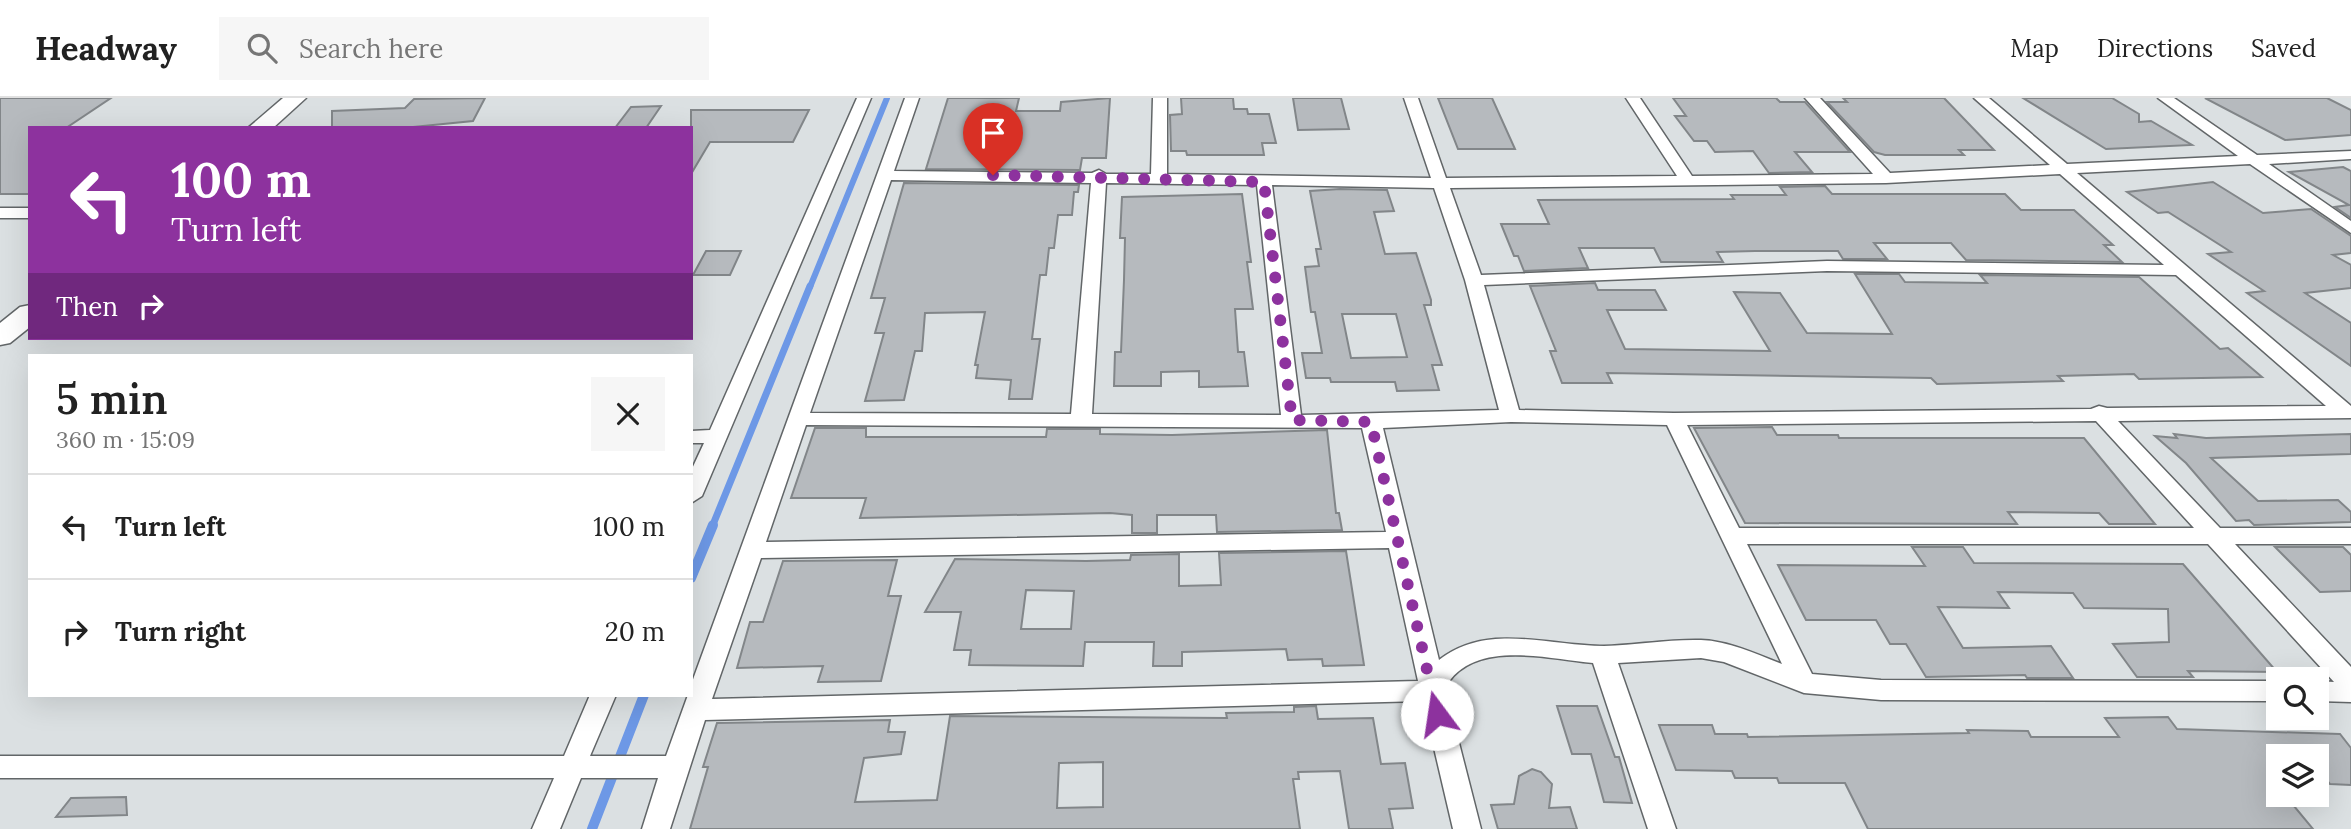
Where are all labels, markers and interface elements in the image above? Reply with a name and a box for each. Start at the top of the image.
search box [219,17,709,80]
text: Headway [35,27,177,69]
icon: search [243,29,281,67]
text: Search here [299,32,443,65]
text: Map [2010,33,2059,64]
text: Directions [2097,33,2213,64]
text: Saved [2251,33,2316,64]
pin [963,103,1023,175]
icon: arrive [974,114,1012,152]
text: 100 m [171,148,311,210]
icon: left [56,154,147,245]
text: Turn left [171,209,301,250]
icon: right [132,287,170,325]
text: Then [56,290,118,323]
text: 5 min [56,372,168,426]
button: close [591,377,665,451]
text: 360 m · 15:09 [56,425,195,454]
icon: left [56,508,94,546]
text: Turn left [115,510,226,543]
text: 100 m [593,510,665,543]
icon: right [56,613,94,651]
text: Turn right [115,615,246,648]
text: 20 m [605,615,665,648]
map controls [2266,667,2329,807]
button: search [2266,667,2329,730]
position arrow [1400,677,1474,751]
button: layers [2266,744,2329,807]

